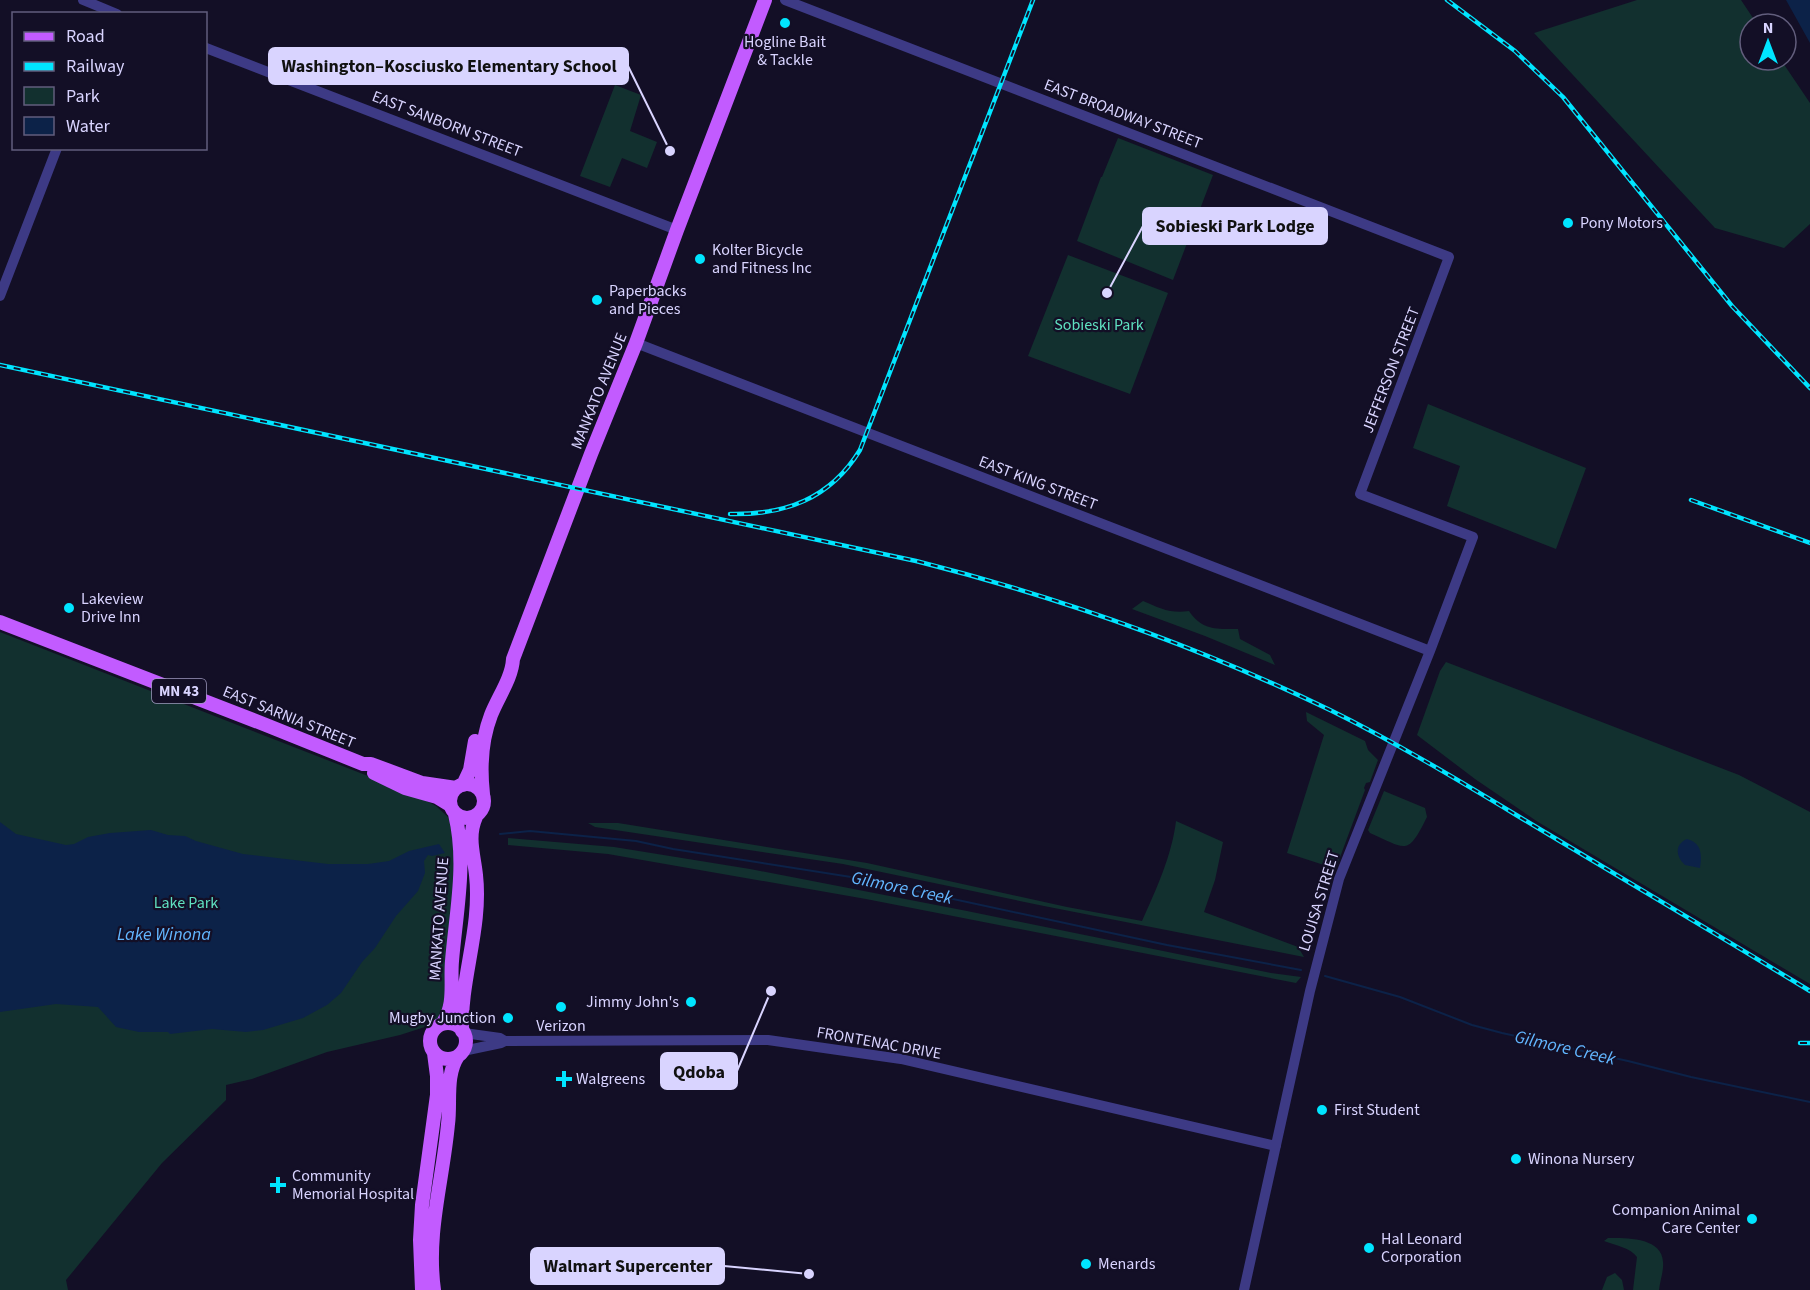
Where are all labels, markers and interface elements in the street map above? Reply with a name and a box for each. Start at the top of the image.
legend [12,12,207,150]
north arrow [1738,12,1798,72]
marker: Hogline Bait & Tackle [778,16,792,30]
text: N [1763,17,1773,39]
text: Road [66,24,105,49]
place label: Hogline Bait & Tackle [744,31,827,71]
callout: Washington–Kosciusko Elementary School [269,48,628,84]
text: Railway [66,54,125,79]
text: Washington–Kosciusko Elementary School [281,54,617,79]
street label: EAST BROADWAY STREET [1041,74,1206,154]
text: Park [66,84,100,109]
street label: EAST SANBORN STREET [369,85,525,163]
text: Water [66,114,110,139]
callout: Sobieski Park Lodge [1143,208,1327,244]
place label: Pony Motors [1580,212,1663,234]
text: Sobieski Park Lodge [1155,214,1315,239]
marker: Pony Motors [1561,216,1575,230]
place label: Kolter Bicycle and Fitness Inc [712,239,812,279]
marker: Kolter Bicycle and Fitness Inc [693,252,707,266]
place label: Paperbacks and Pieces [609,280,687,320]
marker: Paperbacks and Pieces [590,293,604,307]
street label: JEFFERSON STREET [1357,303,1425,436]
park label: Sobieski Park [1054,314,1144,336]
street label: MANKATO AVENUE [566,329,632,453]
street label: EAST KING STREET [976,450,1101,516]
place label: Lakeview Drive Inn [81,588,144,628]
marker: Lakeview Drive Inn [62,601,76,615]
road number: MN 43 [152,679,206,703]
street label: EAST SARNIA STREET [219,680,359,754]
street label: LOUISA STREET [1293,848,1345,954]
street label: MANKATO AVENUE [424,856,454,982]
water label: Gilmore Creek [849,865,955,911]
park label: Lake Park [154,892,218,914]
water label: Lake Winona [117,922,211,947]
place label: Jimmy John's [586,991,679,1013]
marker: Jimmy John's [684,995,698,1009]
marker: Verizon [554,1000,568,1014]
place label: Mugby Junction [389,1007,496,1029]
marker: Mugby Junction [501,1011,515,1025]
place label: Verizon [536,1015,586,1037]
street label: FRONTENAC DRIVE [815,1021,943,1065]
water label: Gilmore Creek [1512,1024,1618,1072]
callout: Qdoba [661,1053,737,1089]
text: Qdoba [673,1060,725,1085]
place label: Walgreens [576,1068,646,1090]
marker: Walgreens [557,1072,571,1086]
place label: First Student [1334,1099,1420,1121]
marker: First Student [1315,1103,1329,1117]
place label: Winona Nursery [1528,1148,1635,1170]
marker: Winona Nursery [1509,1152,1523,1166]
place label: Community Memorial Hospital [292,1165,414,1205]
marker: Community Memorial Hospital [269,1176,287,1194]
place label: Companion Animal Care Center [1612,1199,1740,1239]
marker: Companion Animal Care Center [1745,1212,1759,1226]
place label: Hal Leonard Corporation [1381,1228,1462,1268]
marker: Hal Leonard Corporation [1362,1241,1376,1255]
callout: Walmart Supercenter [531,1248,724,1284]
place label: Menards [1098,1253,1156,1275]
text: Walmart Supercenter [543,1254,713,1279]
marker: Menards [1079,1257,1093,1271]

